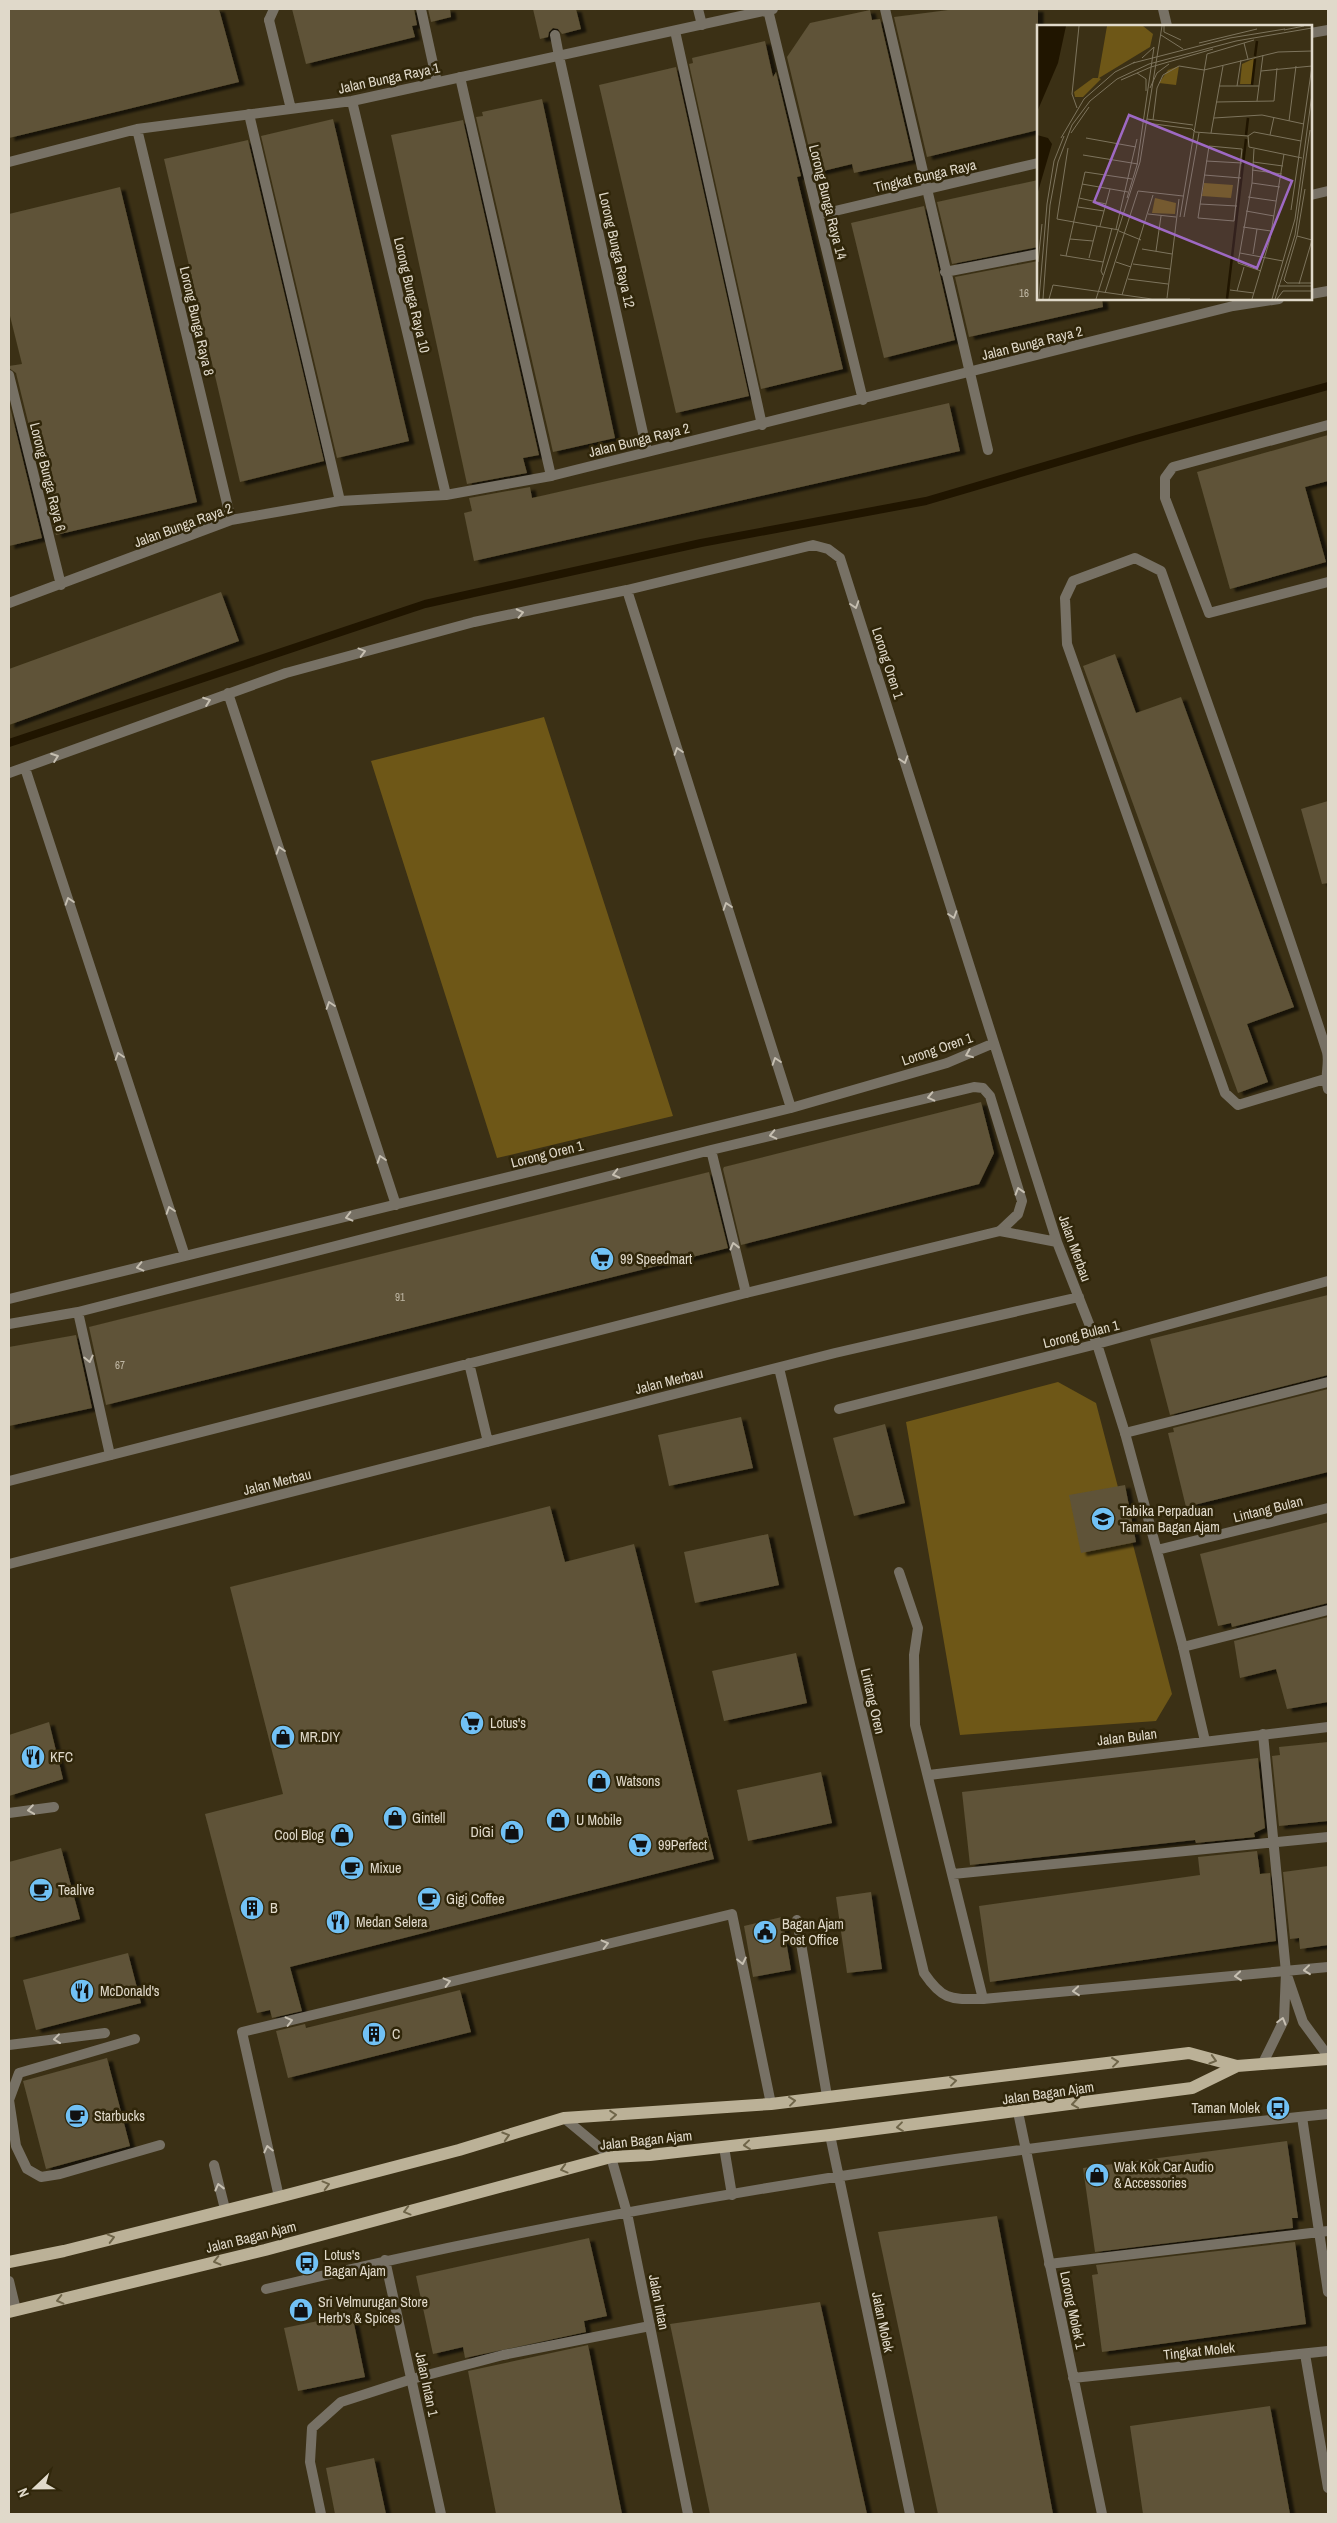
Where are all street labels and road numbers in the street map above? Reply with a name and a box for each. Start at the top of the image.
street label: Jalan Bunga Raya 1 [337,58,442,98]
street label: Lorong Bunga Raya 14 [805,143,851,262]
street label: Tingkat Bunga Raya [872,155,978,197]
street label: Lorong Bunga Raya 12 [595,190,639,310]
street label: Lorong Bunga Raya 10 [390,235,434,355]
street label: Lorong Bunga Raya 8 [176,265,218,377]
street label: Jalan Bunga Raya 2 [980,322,1084,364]
street label: Jalan Bunga Raya 2 [587,419,691,461]
street label: Lorong Bunga Raya 6 [26,421,70,533]
street label: Jalan Bunga Raya 2 [131,499,235,551]
street label: Lorong Oren 1 [868,625,908,702]
street label: Lorong Oren 1 [899,1028,976,1070]
street label: Lorong Oren 1 [509,1136,586,1172]
street label: Jalan Merbau [1055,1212,1095,1284]
street label: Lorong Bulan 1 [1041,1316,1122,1352]
street label: Jalan Merbau [633,1364,705,1398]
street label: Jalan Merbau [241,1465,313,1499]
street label: Lintang Bulan [1231,1492,1305,1526]
street label: Lintang Oren [857,1666,889,1736]
street label: Jalan Bulan [1096,1724,1158,1750]
street label: Jalan Bagan Ajam [1001,2078,1095,2108]
street label: Jalan Bagan Ajam [599,2126,693,2154]
street label: Jalan Bagan Ajam [204,2217,298,2257]
street label: Lorong Molek 1 [1056,2269,1090,2351]
street label: Jalan Intan [645,2273,673,2331]
street label: Jalan Molek [868,2290,898,2354]
street label: Tingkat Molek [1162,2338,1236,2364]
street label: Jalan Intan 1 [411,2350,443,2419]

